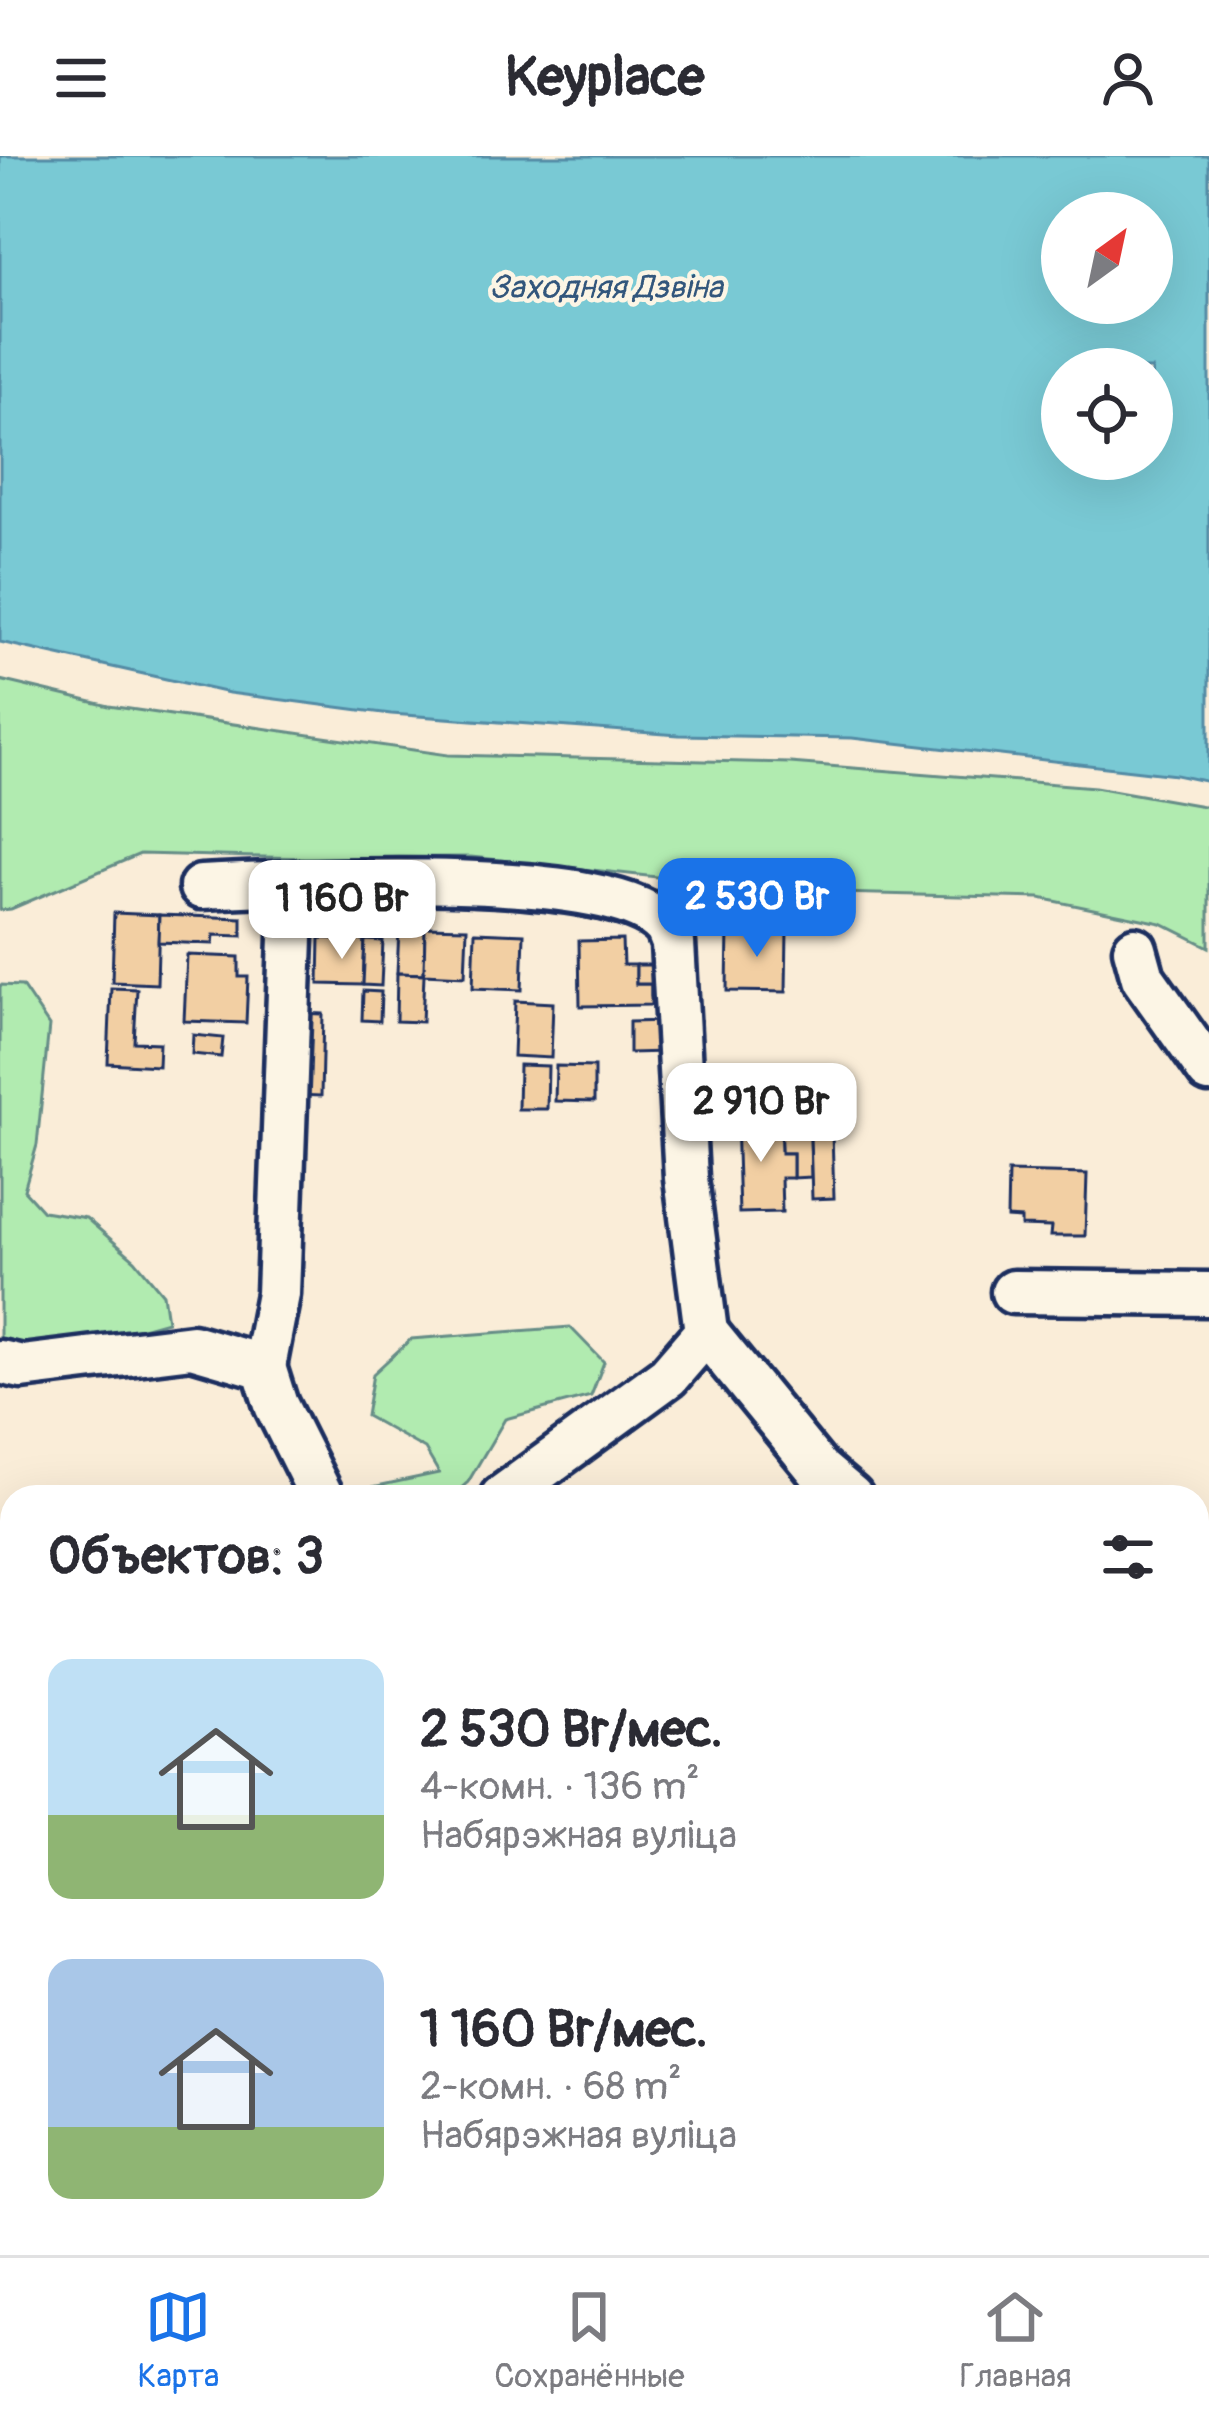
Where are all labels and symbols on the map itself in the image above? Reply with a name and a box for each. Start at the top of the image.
north arrow [1041,192,1173,324]
water label: Заходняя Дзвіна [489,267,724,308]
pin: 2 530 Br [633,858,881,960]
pin: 1 160 Br [218,860,466,962]
pin: 2 910 Br [637,1063,885,1165]

